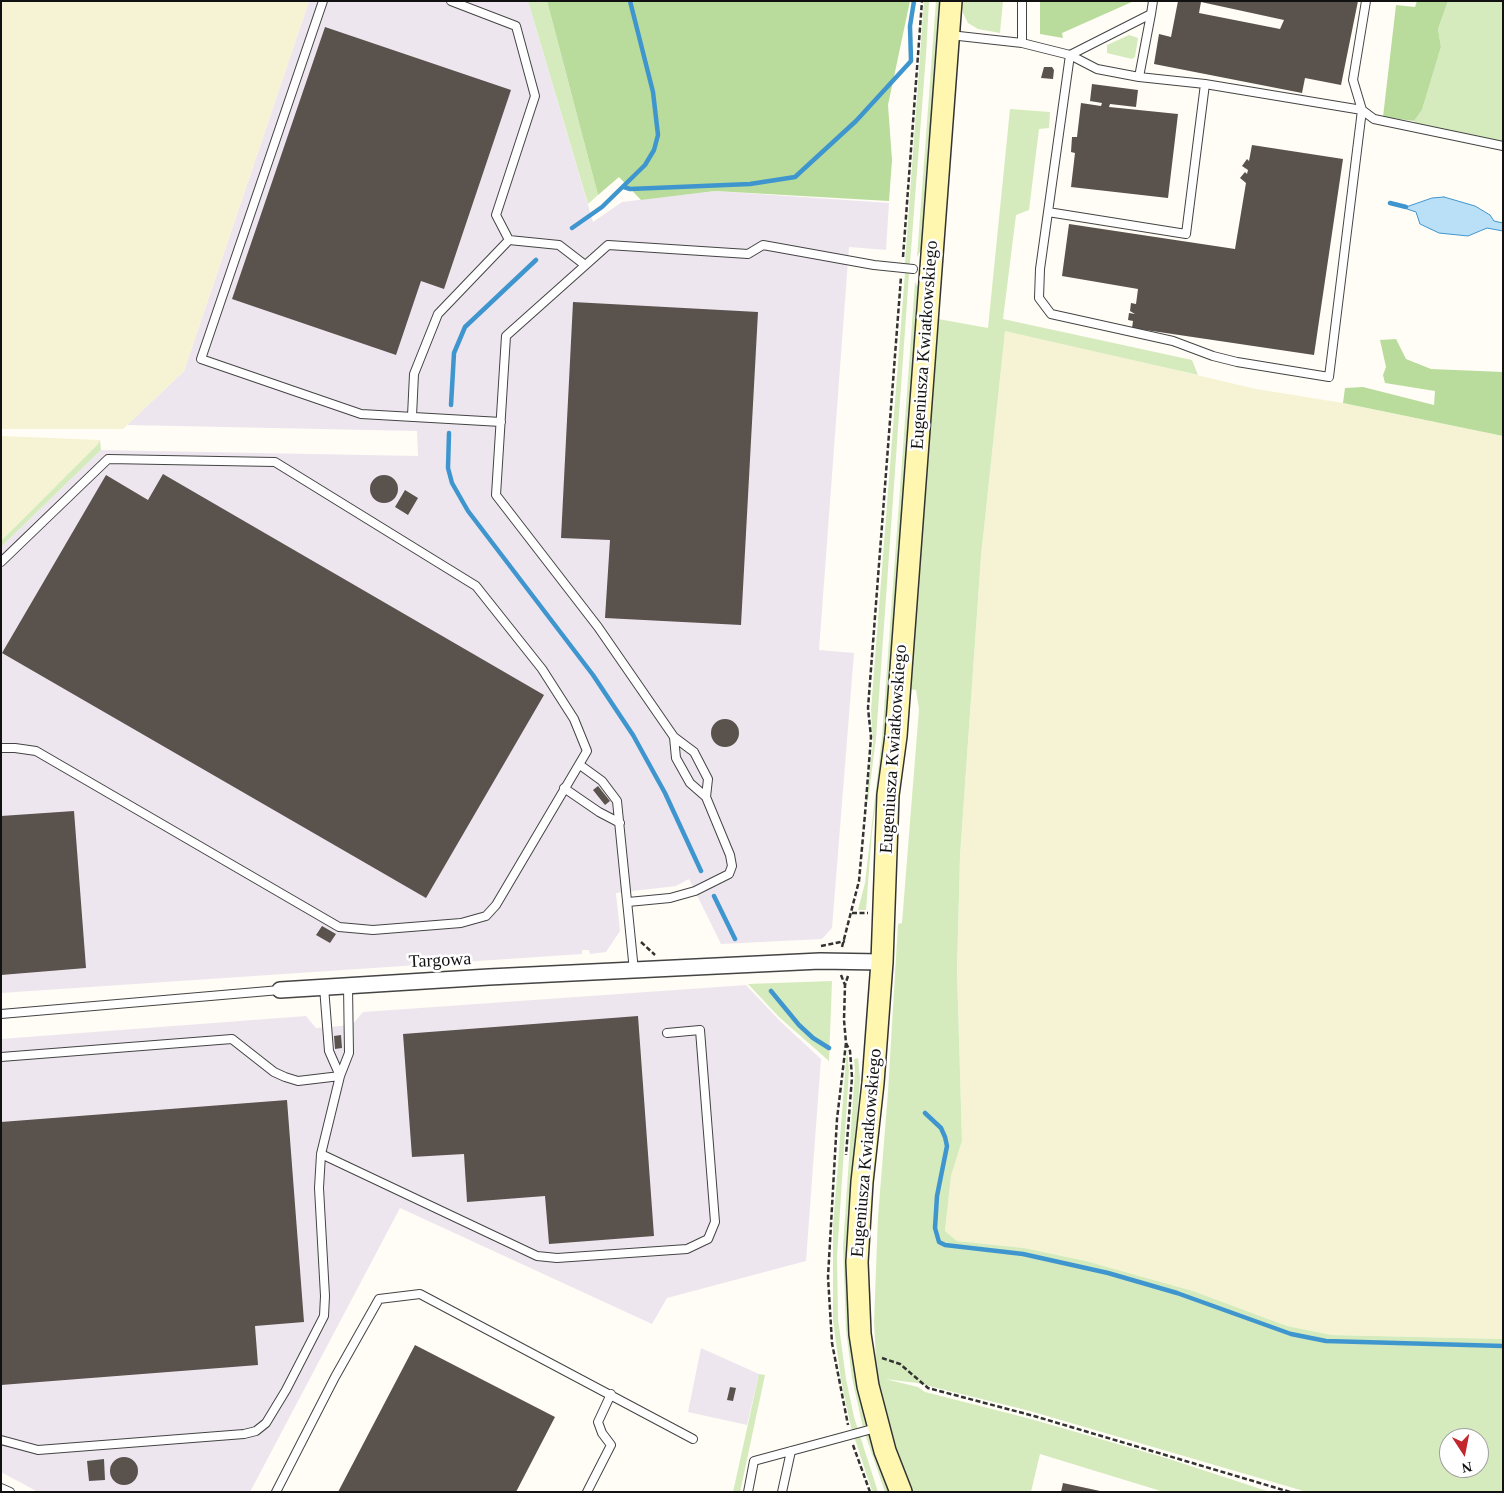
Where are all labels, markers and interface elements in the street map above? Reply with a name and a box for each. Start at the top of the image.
street label: Eugeniusza Kwiatkowskiego [907,240,943,450]
street label: Eugeniusza Kwiatkowskiego [876,644,912,854]
street label: Targowa [408,949,472,973]
street label: Eugeniusza Kwiatkowskiego [847,1048,887,1258]
north arrow [1439,1428,1489,1478]
text: N [1460,1459,1473,1476]

